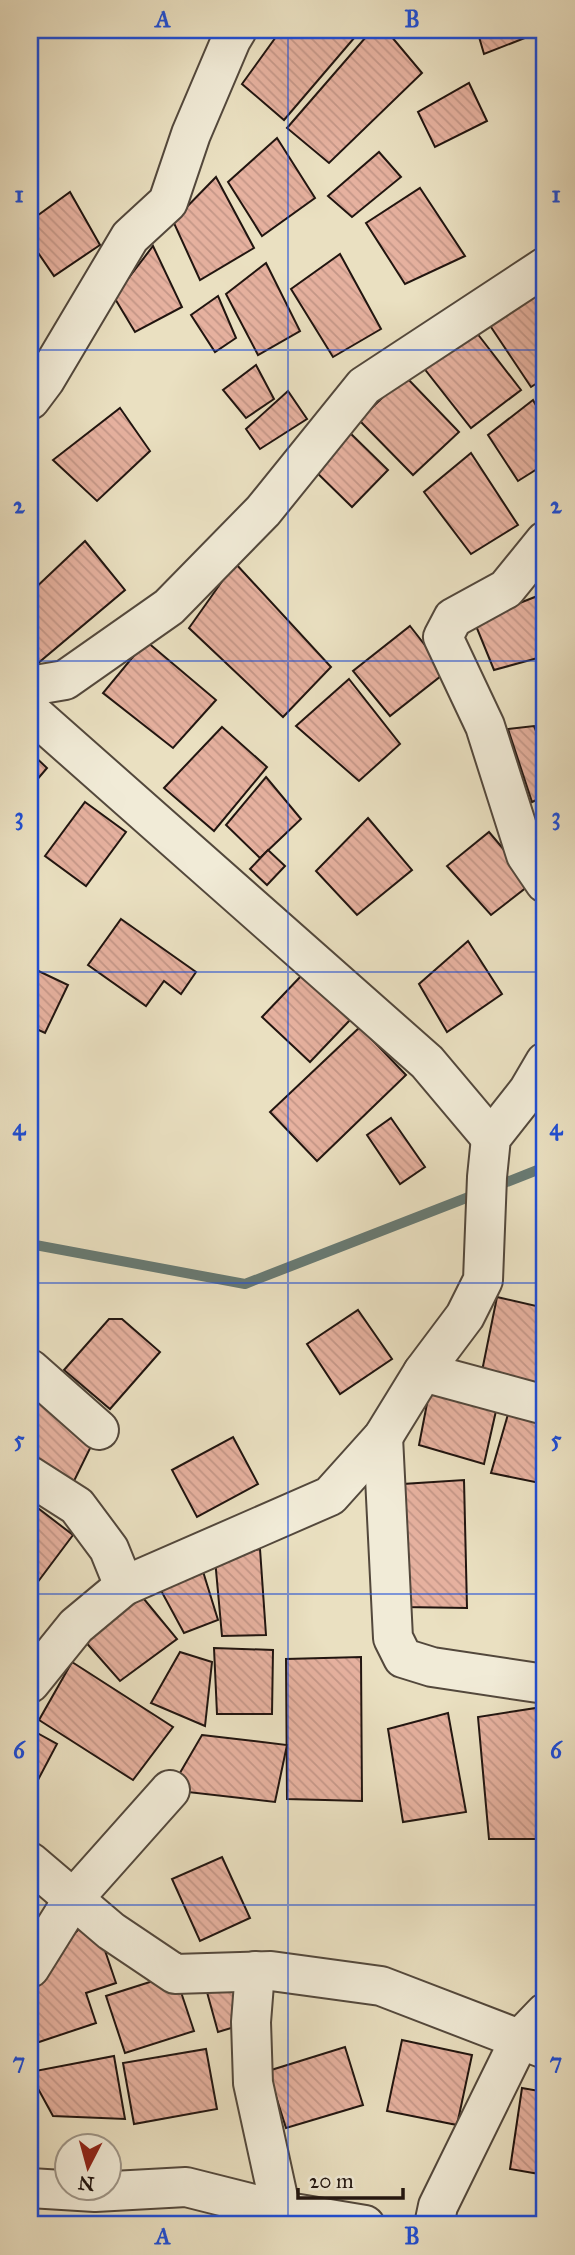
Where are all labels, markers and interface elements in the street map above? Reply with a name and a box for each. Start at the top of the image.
text: A [153,5,171,33]
text: B [404,5,420,33]
text: 1 [14,180,24,208]
text: 1 [551,180,561,208]
text: 2 [13,491,25,519]
text: 2 [550,491,562,519]
text: 3 [14,802,24,831]
text: 3 [551,802,561,831]
text: 4 [13,1113,27,1141]
text: 4 [550,1113,564,1141]
text: 5 [14,1425,25,1453]
text: 5 [551,1425,562,1453]
text: 6 [13,1736,26,1764]
text: 6 [550,1736,563,1764]
text: 7 [13,2047,25,2075]
text: 7 [550,2047,562,2075]
north arrow [52,2132,122,2202]
scale bar [298,2157,404,2201]
text: 20 m [309,2168,354,2194]
text: N [77,2171,95,2196]
text: A [153,2222,171,2250]
text: B [404,2222,420,2250]

